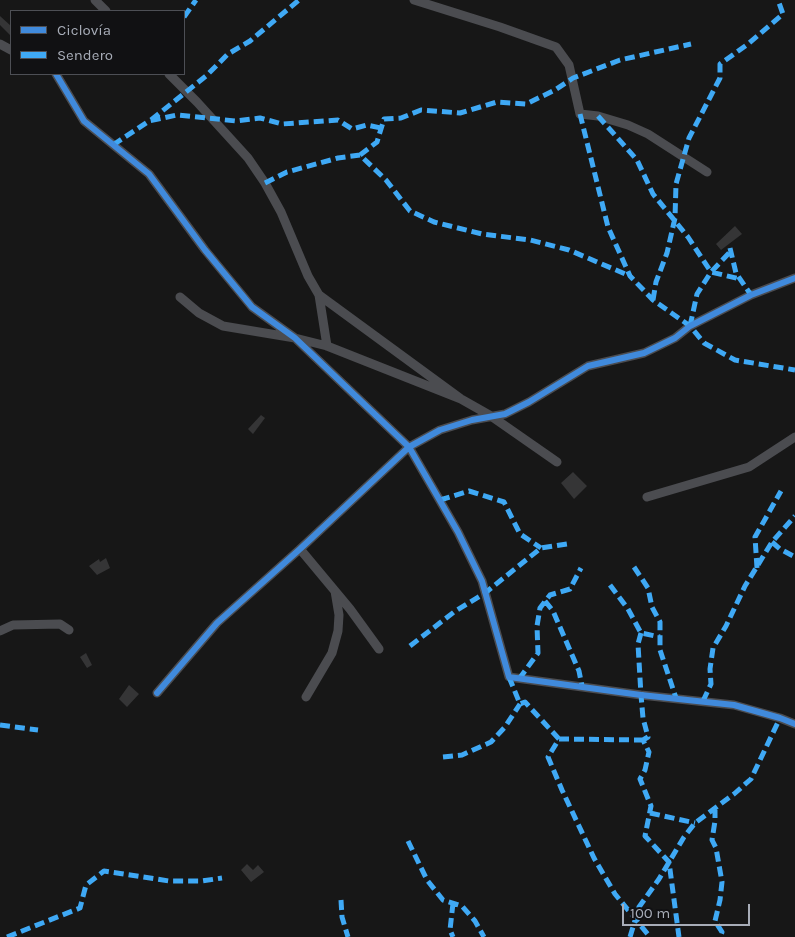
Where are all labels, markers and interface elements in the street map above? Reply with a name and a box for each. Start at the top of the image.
legend [10,10,185,75]
text: Ciclovía [57,21,111,39]
text: Sendero [57,46,113,64]
scale bar [625,894,752,926]
text: 100 m [630,904,670,922]

